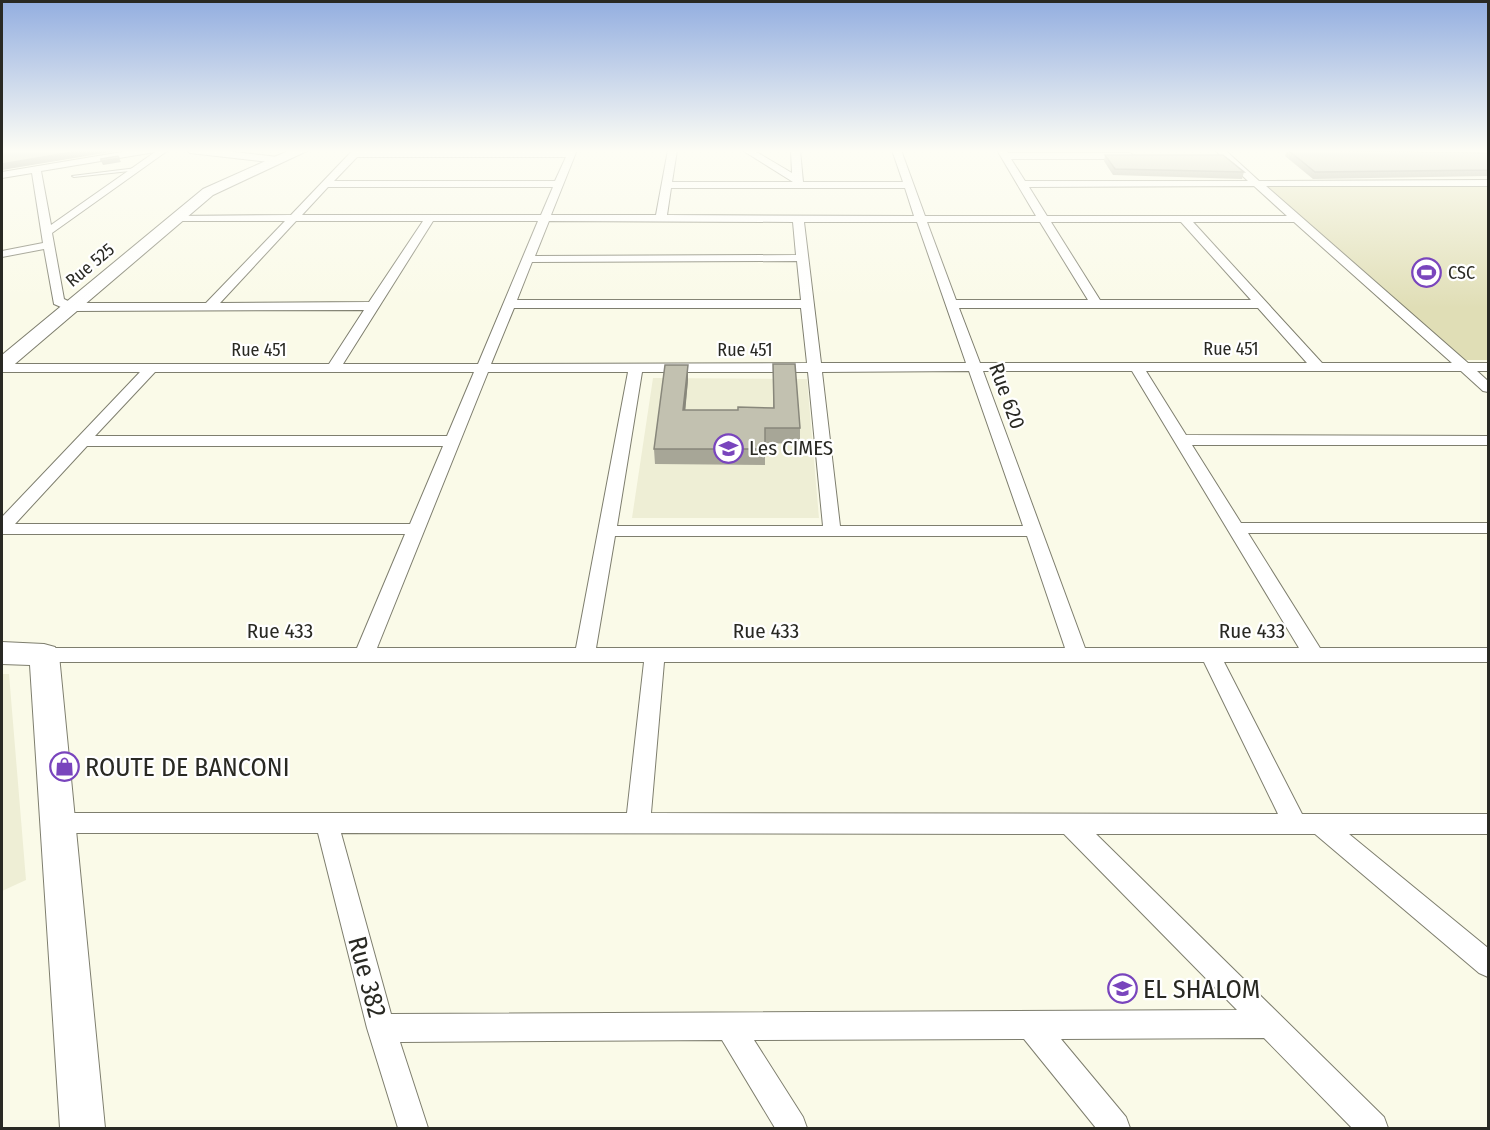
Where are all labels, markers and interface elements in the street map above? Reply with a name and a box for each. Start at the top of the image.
street label: Rue 525 [61,238,119,292]
sports icon: CSC [1411,257,1443,289]
place label: CSC [1448,262,1475,284]
street label: Rue 451 [1203,338,1259,360]
street label: Rue 451 [231,339,287,361]
street label: Rue 451 [717,339,773,361]
street label: Rue 620 [983,360,1031,432]
school or university icon: Les CIMES [712,432,744,464]
place label: Les CIMES [749,435,833,461]
street label: Rue 433 [247,618,313,644]
street label: Rue 433 [733,618,799,644]
street label: Rue 433 [1219,618,1285,644]
shop icon: ROUTE DE BANCONI [48,751,80,783]
place label: ROUTE DE BANCONI [85,752,289,783]
street label: Rue 382 [341,933,393,1021]
school or university icon: EL SHALOM [1106,973,1138,1005]
place label: EL SHALOM [1143,974,1260,1005]

